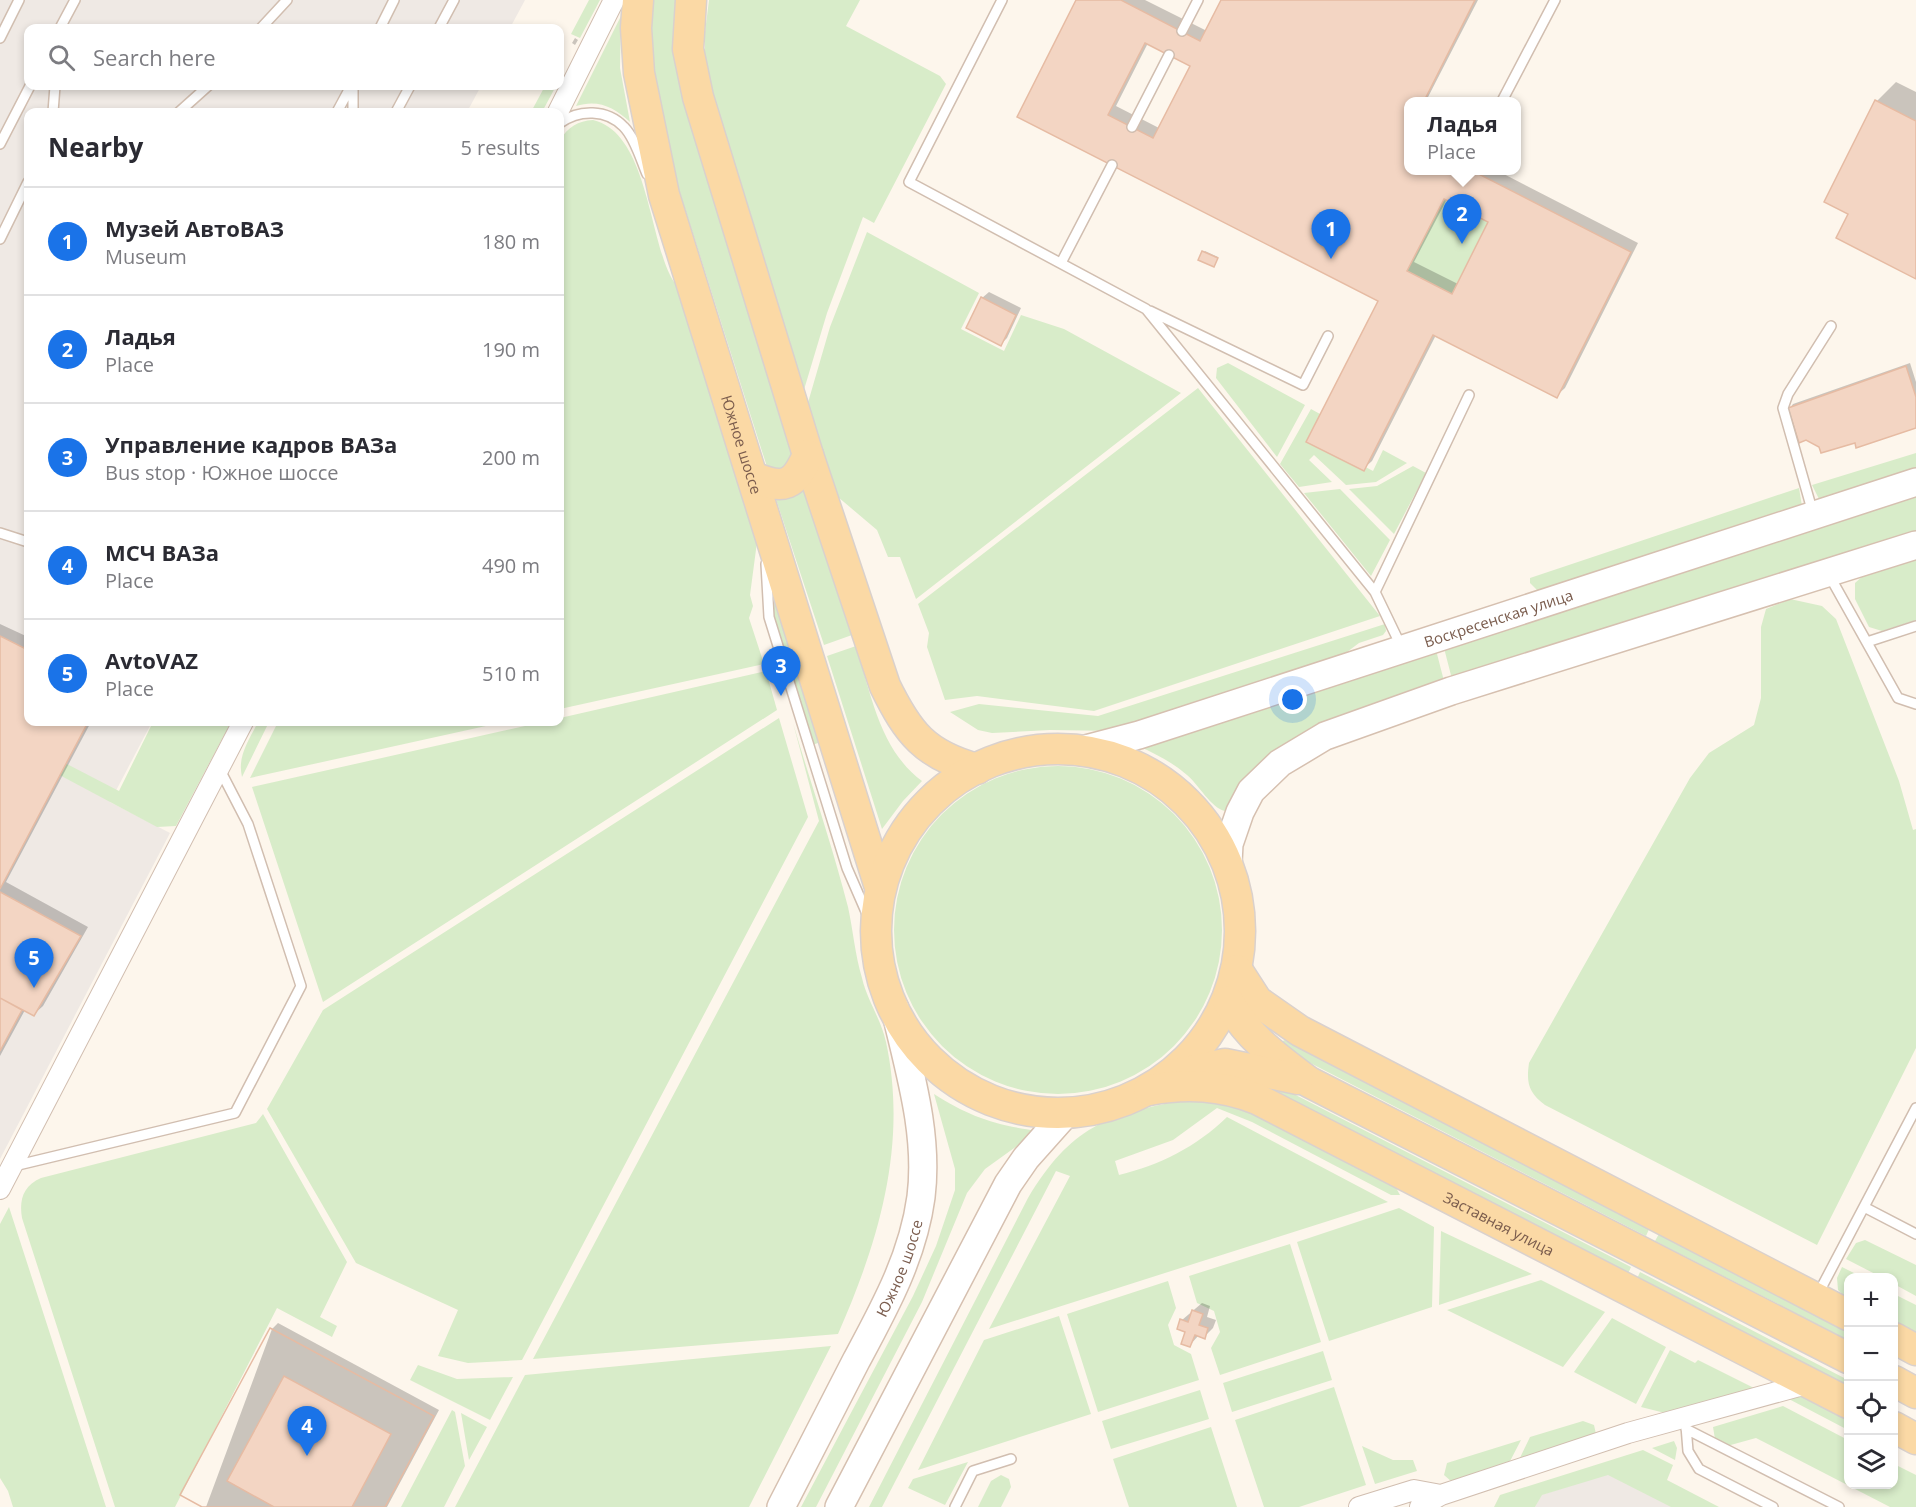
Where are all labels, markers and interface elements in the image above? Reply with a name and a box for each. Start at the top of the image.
search box [24,24,564,90]
icon: search [45,41,78,74]
text: Search here [93,42,216,72]
popup [1404,97,1521,175]
text: Ладья [1427,108,1498,138]
text: Nearby [48,129,143,165]
text: 5 results [460,134,540,161]
text: Place [1427,138,1476,165]
pin: 2 [1442,194,1482,244]
pin: 1 [1312,210,1350,259]
text: Музей АвтоВАЗ [105,213,284,243]
text: 1 [62,228,73,255]
text: 180 m [482,228,540,255]
text: Museum [105,243,187,270]
text: Ладья [105,321,176,351]
text: 2 [62,336,73,363]
text: 190 m [482,336,540,363]
text: Place [105,351,154,378]
street label: Южное шоссе [717,392,767,496]
text: Управление кадров ВАЗа [105,429,397,459]
text: 3 [62,444,73,471]
text: 200 m [482,444,540,471]
text: Bus stop · Южное шоссе [105,459,338,486]
text: МСЧ ВАЗа [105,537,219,567]
text: 4 [62,552,73,579]
text: 490 m [482,552,540,579]
text: Place [105,567,154,594]
street label: Воскресенская улица [1421,584,1575,652]
text: AvtoVAZ [105,645,198,675]
pin: 3 [762,646,800,696]
text: 5 [62,660,73,687]
text: 510 m [482,660,540,687]
text: Place [105,675,154,702]
your location [1278,685,1307,714]
pin: 5 [15,938,54,988]
street label: Заставная улица [1440,1187,1558,1260]
street label: Южное шоссе [871,1217,927,1320]
map controls [1844,1273,1898,1489]
button: + [1844,1273,1898,1327]
button: − [1844,1327,1898,1381]
button: locate [1844,1381,1898,1435]
pin: 4 [288,1406,326,1456]
button: layers [1844,1435,1898,1489]

